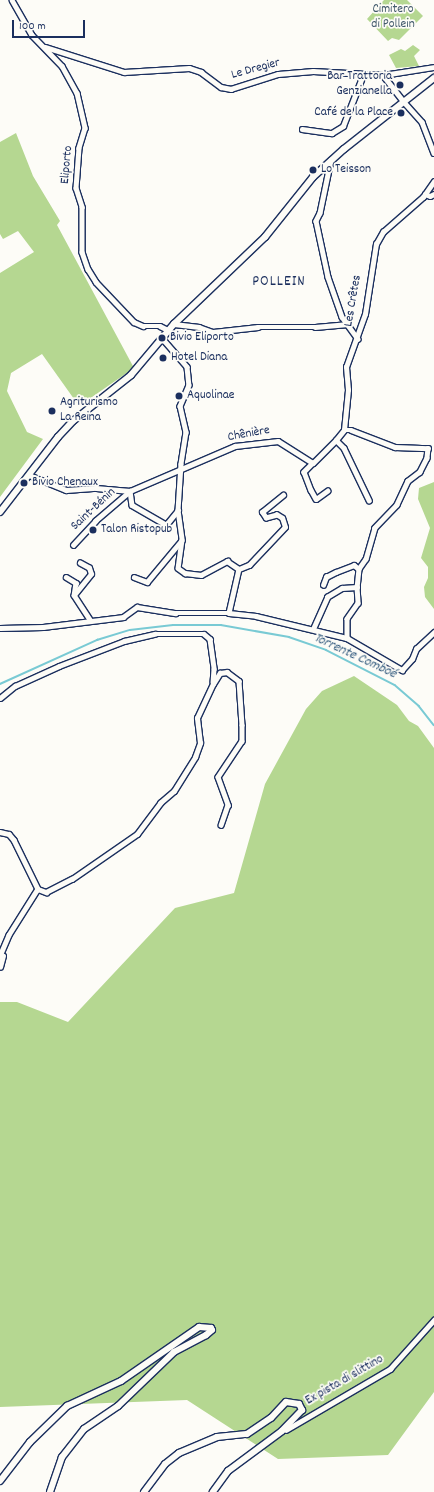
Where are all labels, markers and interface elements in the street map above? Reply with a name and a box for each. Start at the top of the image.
park label: Cimitero di Pollein [371,3,415,34]
scale bar [14,12,87,38]
text: 100 m [19,18,46,35]
street label: Le Dregier [230,56,282,84]
place label: Bar Trattoria Genzianella [327,70,392,101]
marker: Bar Trattoria Genzianella [395,80,405,90]
place label: Café de la Place [314,105,393,121]
marker: Café de la Place [396,108,406,118]
street label: Eliporto [59,145,77,185]
place label: Lo Teisson [321,162,371,178]
marker: Lo Teisson [308,165,318,175]
district label: POLLEIN [252,274,306,292]
street label: Les Crêtes [342,274,366,328]
place label: Bivio Eliporto [170,330,234,346]
marker: Bivio Eliporto [157,333,167,343]
place label: Hotel Diana [171,350,227,366]
marker: Hotel Diana [158,353,168,363]
place label: Aquolinae [187,388,235,404]
marker: Aquolinae [174,391,184,401]
place label: Agriturismo La Reina [60,396,118,427]
marker: Agriturismo La Reina [47,406,57,416]
street label: Chênière [227,424,271,446]
place label: Bivio Chenaux [32,475,98,491]
marker: Bivio Chenaux [19,478,29,488]
street label: Saint-Bénin [68,485,120,535]
place label: Talon Ristopub [101,522,172,538]
marker: Talon Ristopub [88,525,98,535]
water label: Torrente Comboé [311,630,399,682]
street label: Ex pista di slittino [303,1352,387,1410]

